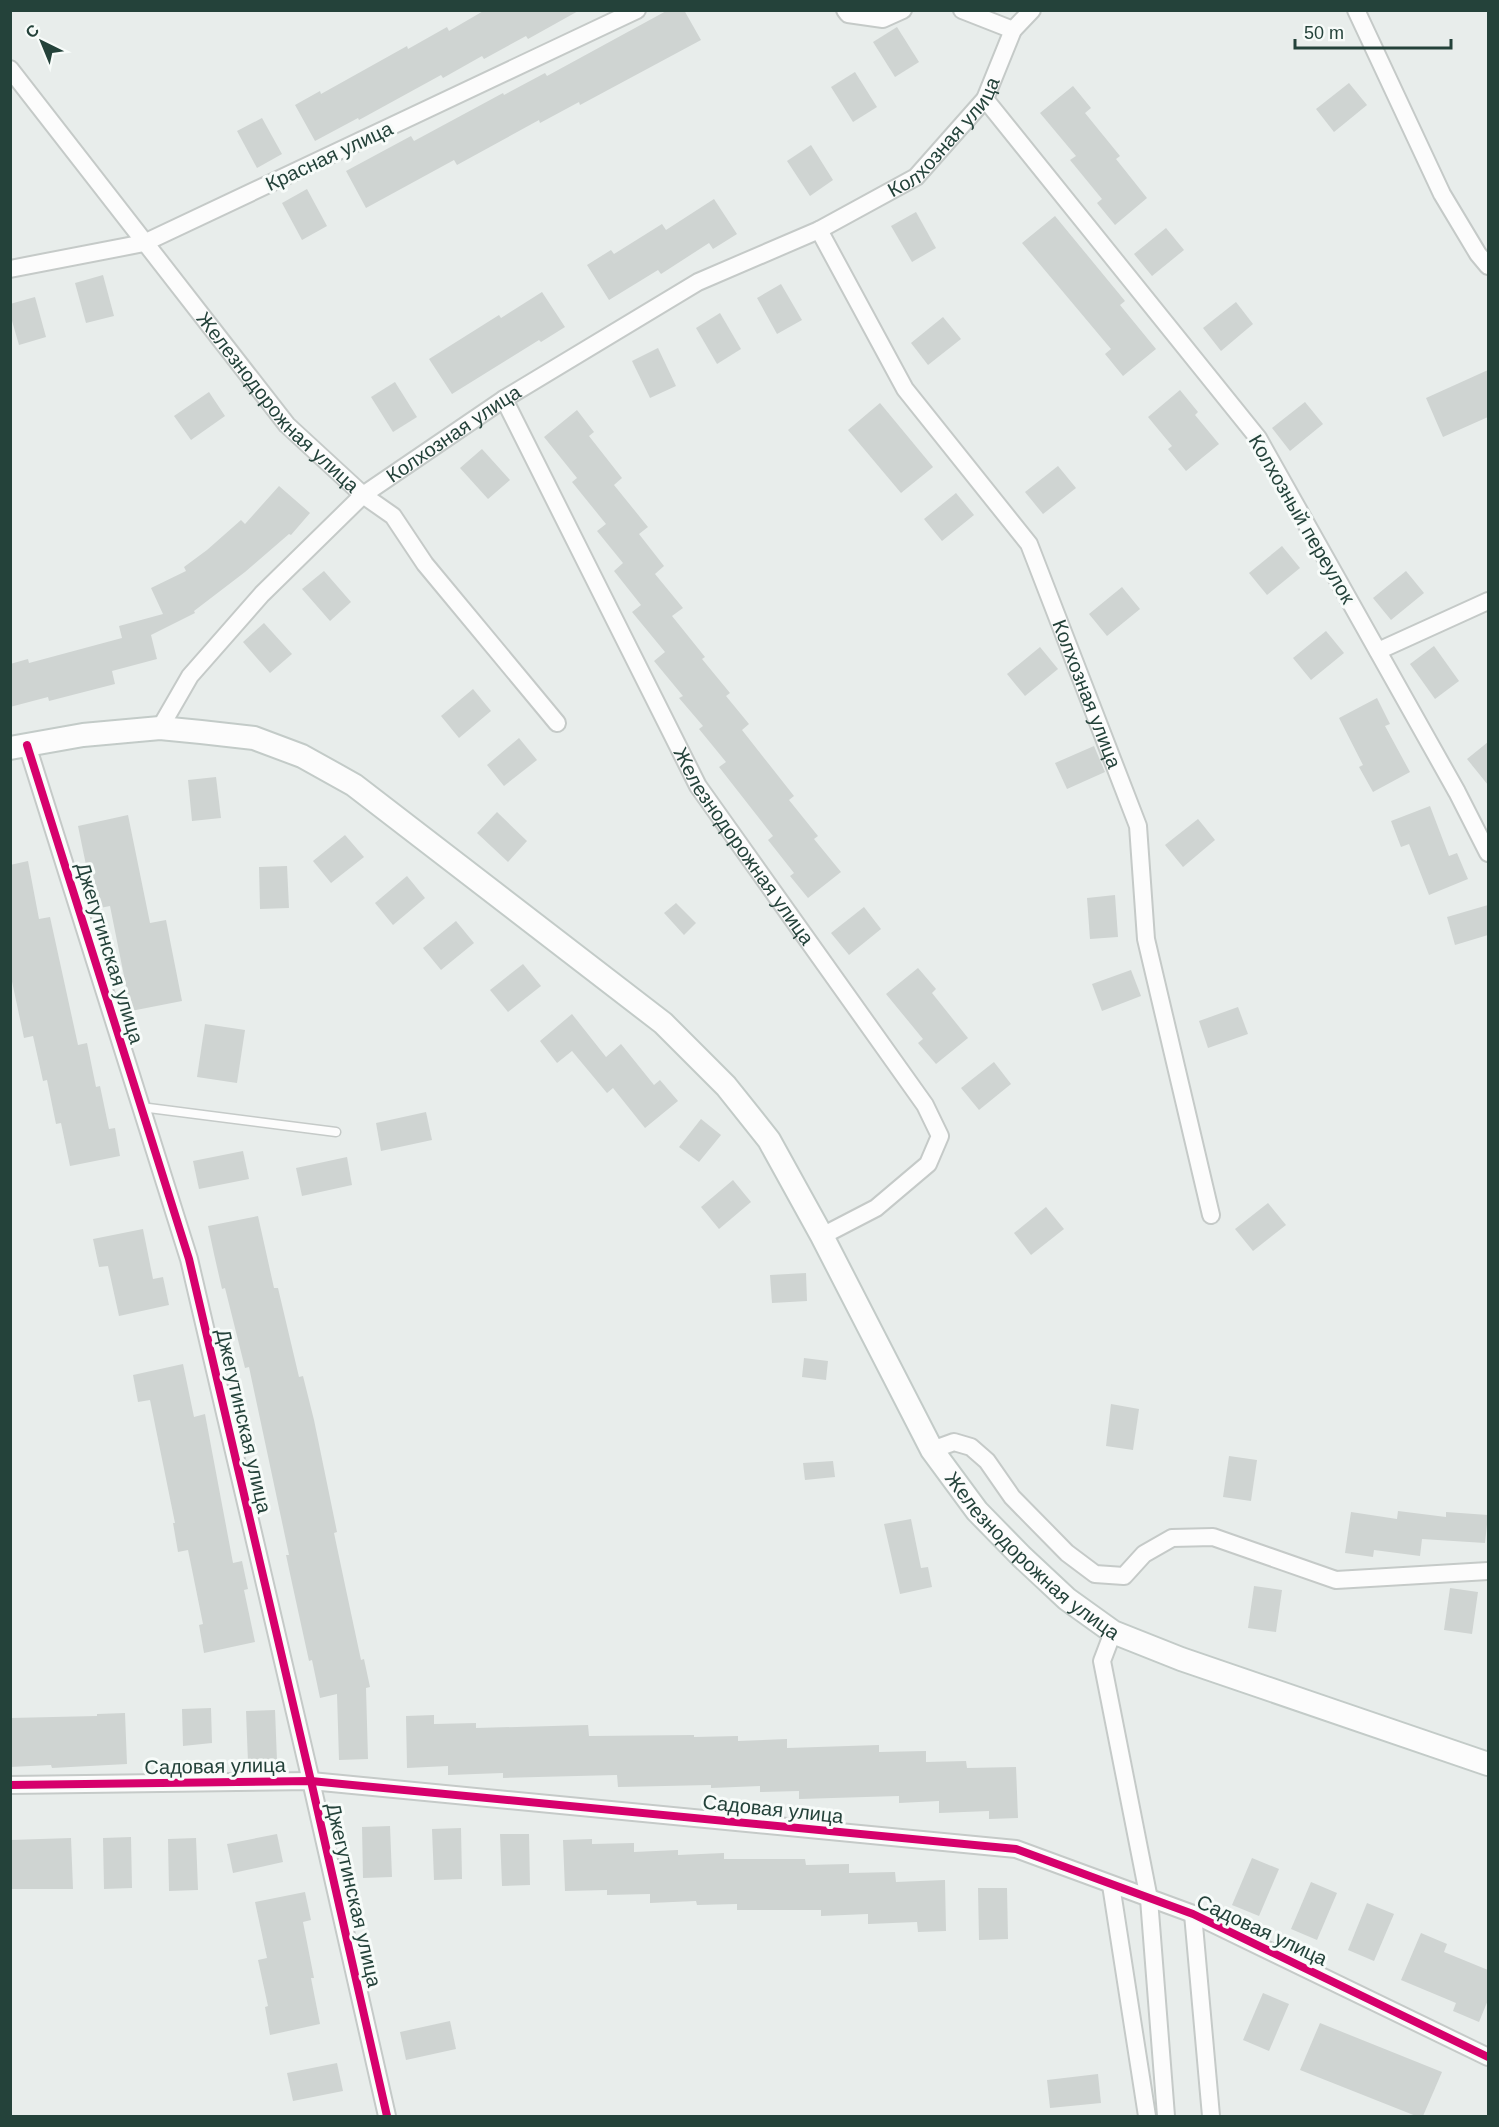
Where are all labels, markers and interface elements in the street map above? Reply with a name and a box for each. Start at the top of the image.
north arrow [12,12,72,72]
scale bar [1295,12,1451,50]
text: С [22,21,42,42]
text: 50 m [1304,23,1344,43]
street label: Колхозная улица [884,73,1004,201]
street label: Красная улица [262,117,397,195]
street label: Железнодорожная улица [192,308,364,497]
street label: Колхозная улица [382,380,525,487]
street label: Колхозный переулок [1245,431,1359,608]
street label: Колхозная улица [1048,617,1126,772]
street label: Железнодорожная улица [669,744,819,950]
street label: Джегутинская улица [72,860,148,1047]
street label: Джегутинская улица [212,1327,276,1516]
street label: Железнодорожная улица [941,1468,1124,1645]
street label: Садовая улица [144,1754,287,1778]
street label: Садовая улица [701,1791,845,1827]
street label: Джегутинская улица [322,1801,386,1990]
street label: Садовая улица [1193,1890,1332,1970]

